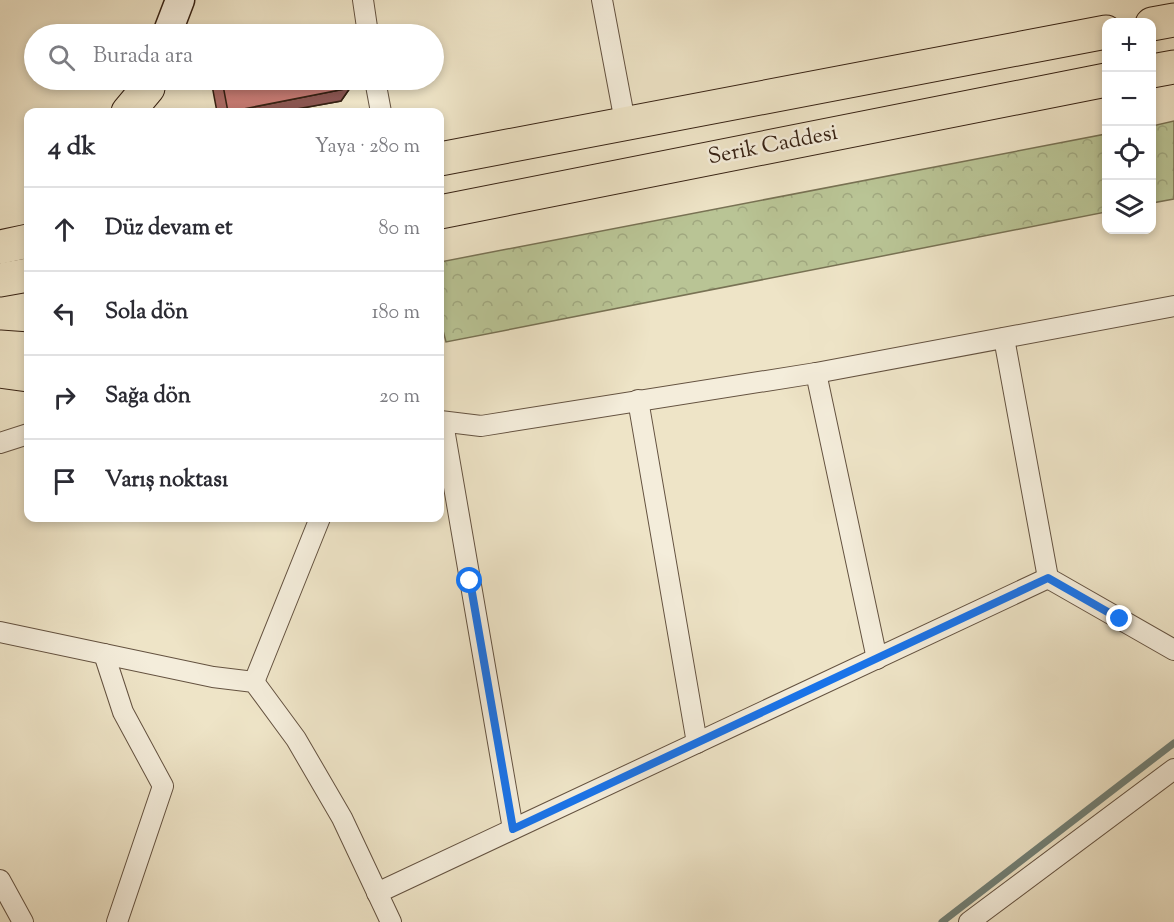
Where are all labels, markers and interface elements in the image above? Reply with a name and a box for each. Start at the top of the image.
map controls [1102,18,1156,234]
button: + [1102,18,1156,72]
search box [24,24,444,90]
icon: search [45,41,78,74]
text: Burada ara [93,41,193,73]
button: − [1102,72,1156,126]
street label: Serik Caddesi [705,118,841,174]
button: locate [1102,126,1156,180]
text: 4 dk [48,129,96,166]
text: Yaya · 280 m [315,133,420,162]
button: layers [1102,180,1156,234]
icon: ahead [48,213,81,246]
text: Düz devam et [105,213,232,245]
text: 80 m [379,215,420,244]
icon: left [48,297,81,330]
text: Sola dön [105,297,188,329]
text: 180 m [372,299,420,328]
icon: right [48,381,81,414]
text: Sağa dön [105,381,191,413]
text: 20 m [379,383,420,412]
icon: arrive [48,465,81,498]
text: Varış noktası [105,465,228,497]
route start [456,567,482,593]
route end [1106,605,1132,631]

